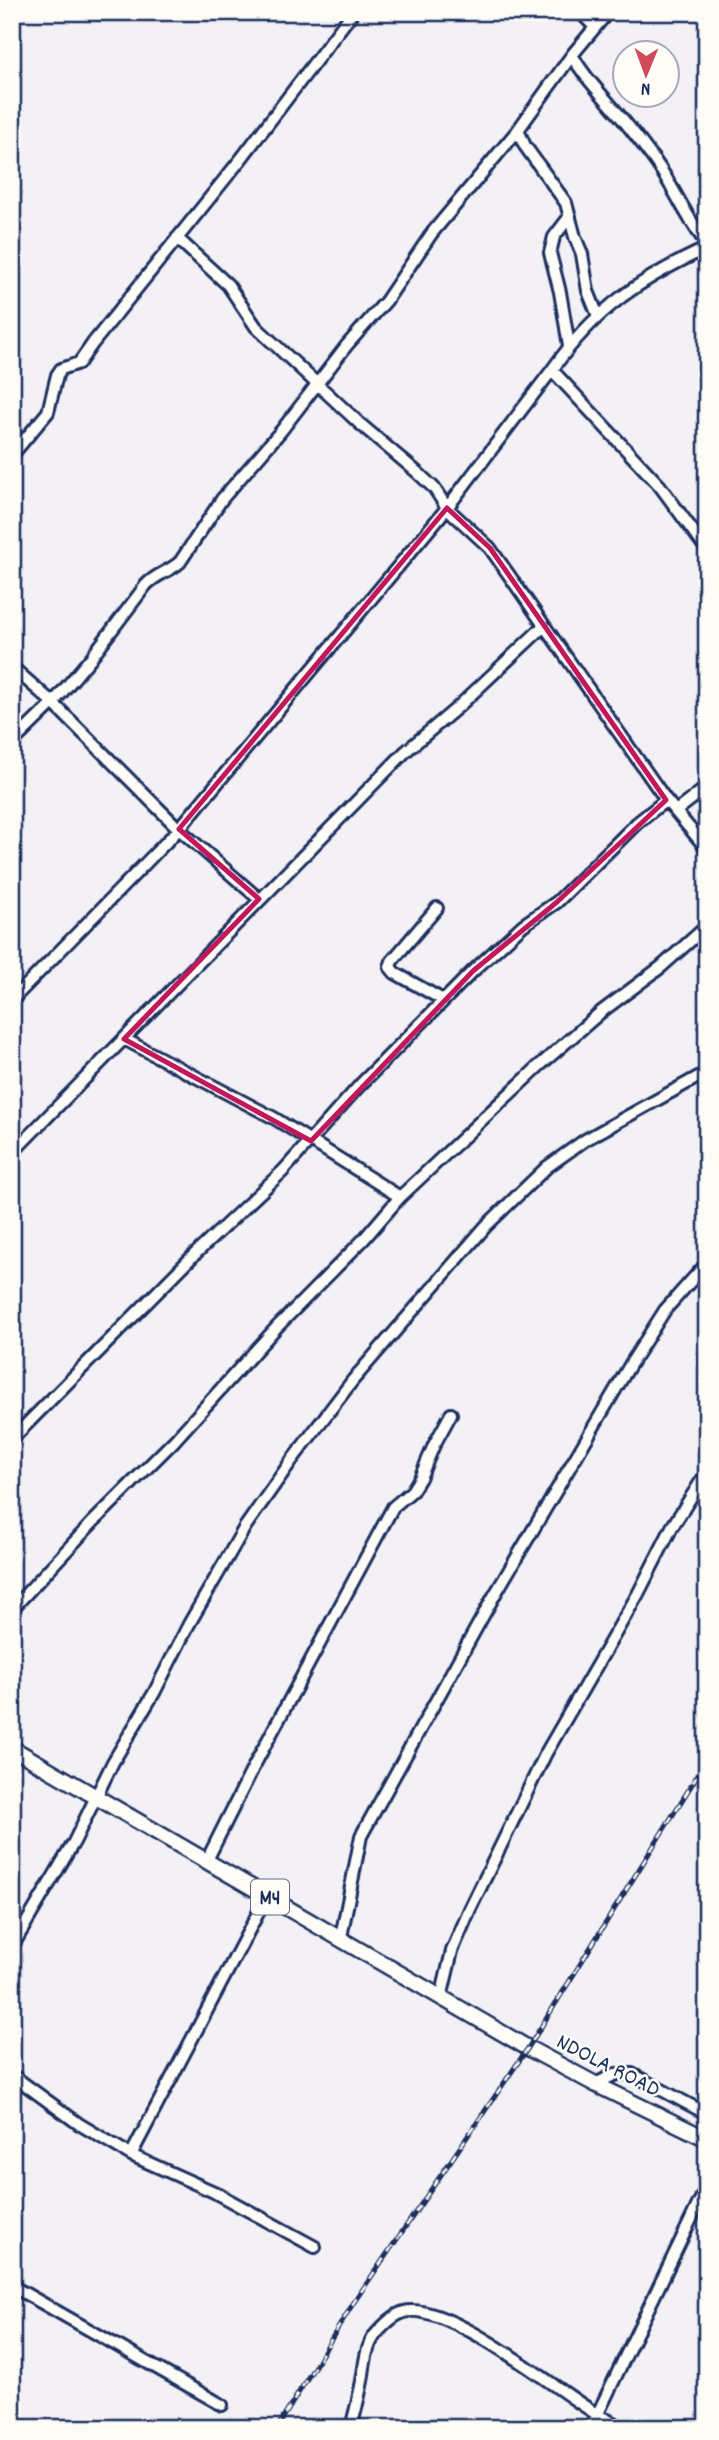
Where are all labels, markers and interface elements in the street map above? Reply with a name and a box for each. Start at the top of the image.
north arrow [610,38,680,108]
text: N [641,74,651,101]
road number: M4 [251,1880,289,1914]
street label: NDOLA ROAD [550,2027,665,2107]

